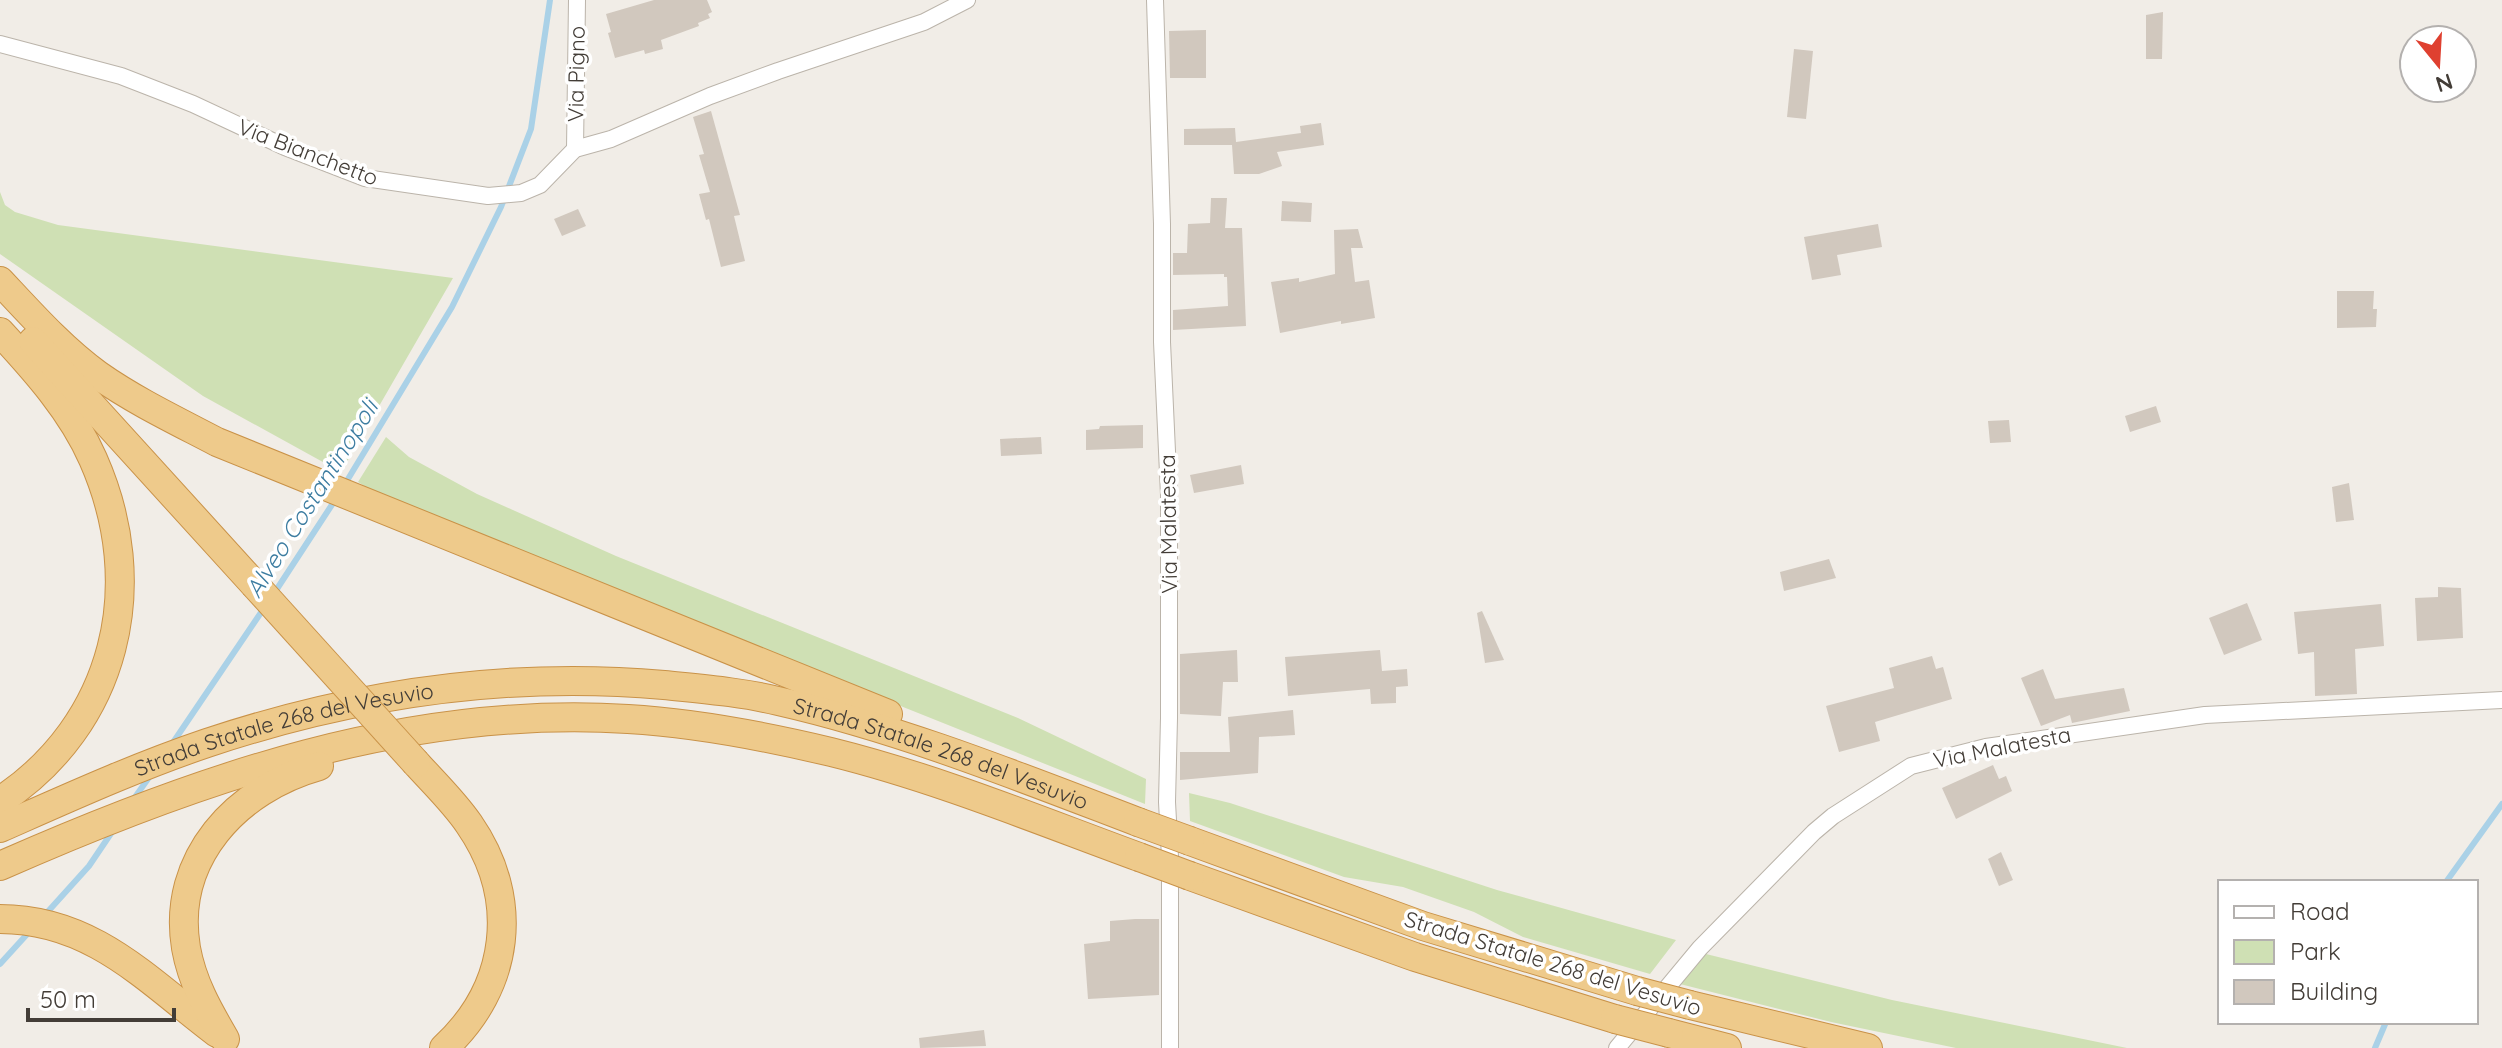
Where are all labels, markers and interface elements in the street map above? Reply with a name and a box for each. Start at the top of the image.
north arrow [2398,24,2478,104]
street label: Via Pigno [561,26,591,122]
text: N [2432,67,2456,99]
street label: Via Bianchetto [234,112,382,192]
water label: Alveo Costantinopoli [238,392,386,603]
street label: Via Malatesta [1153,454,1183,594]
street label: Strada Statale 268 del Vesuvio [130,676,435,783]
street label: Strada Statale 268 del Vesuvio [791,691,1092,816]
street label: Via Malatesta [1931,720,2073,774]
legend [2218,880,2478,1024]
text: Road [2290,896,2350,926]
street label: Strada Statale 268 del Vesuvio [1401,904,1705,1022]
text: Park [2290,936,2341,966]
scale bar [28,972,174,1022]
text: Building [2290,976,2378,1006]
text: 50 m [40,984,96,1014]

